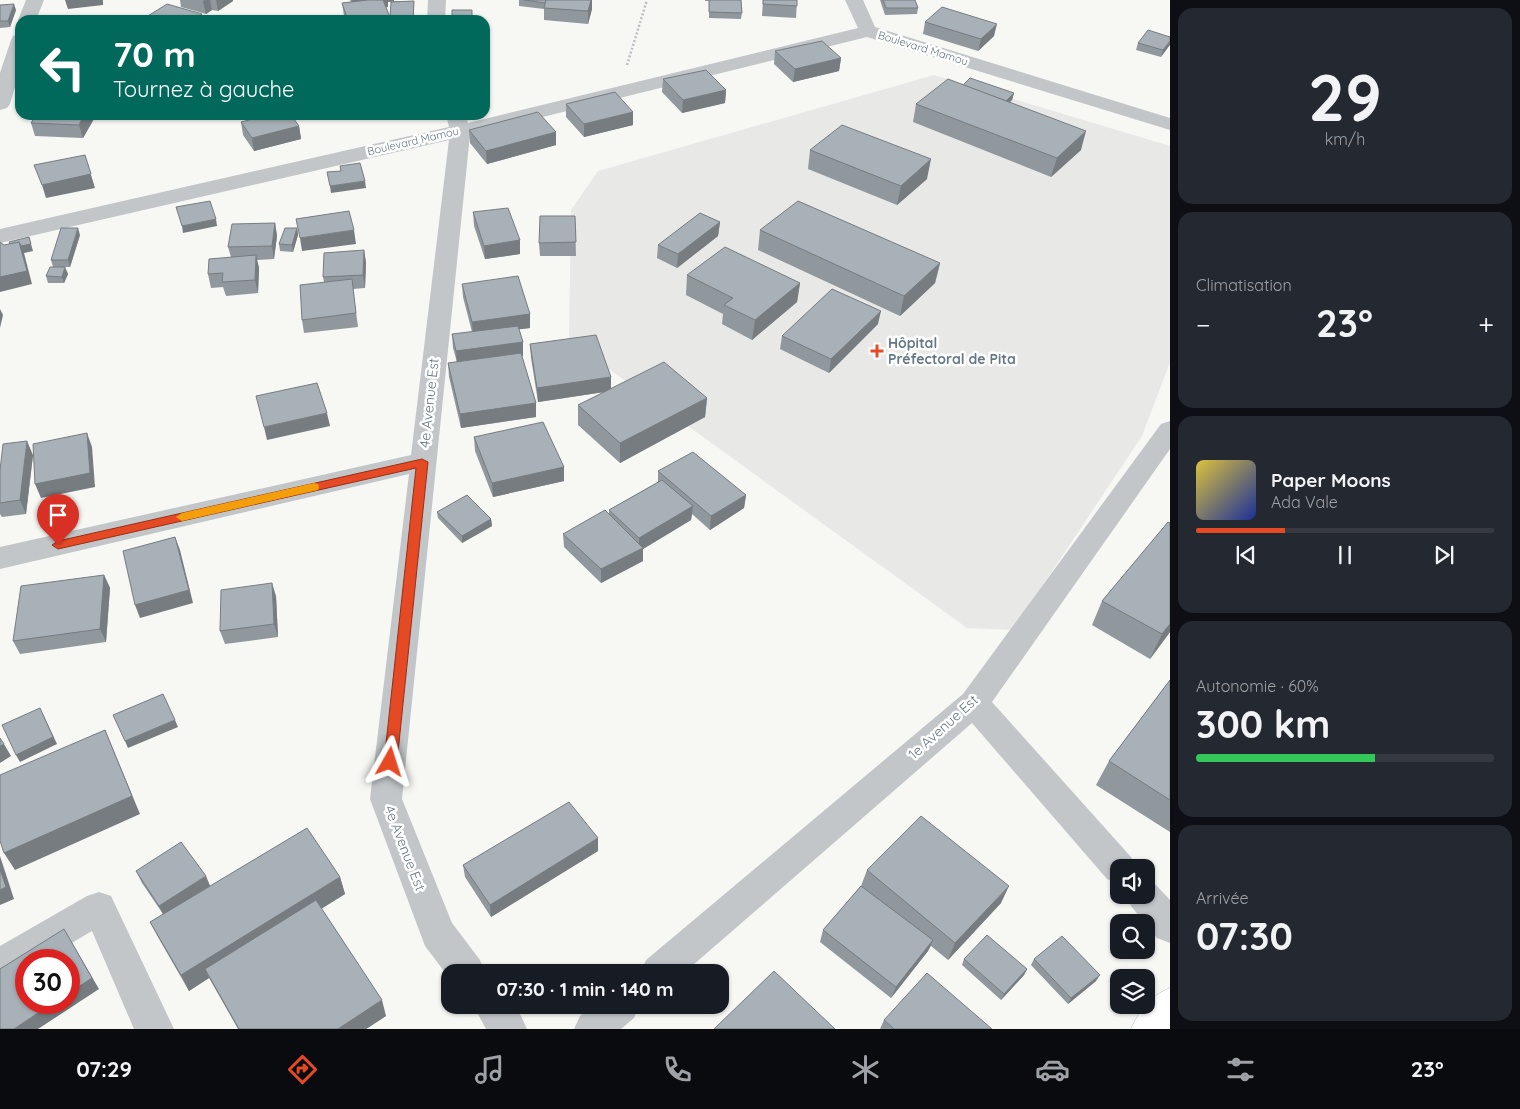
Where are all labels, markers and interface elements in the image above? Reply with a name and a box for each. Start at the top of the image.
street label: Boulevard Mamou [876,28,970,68]
text: 70 m [113,32,196,76]
icon: left [30,35,95,100]
text: 29 [1308,56,1382,137]
text: Tournez à gauche [113,75,295,103]
street label: Boulevard Mamou [366,124,460,158]
text: km/h [1325,129,1365,149]
text: Climatisation [1196,275,1292,295]
text: 23° [1316,299,1373,347]
text: − [1196,307,1211,342]
text: + [1478,307,1494,342]
place label: Hôpital Préfectoral de Pita [888,334,1016,368]
marker: Hôpital Préfectoral de Pita [870,344,884,358]
street label: 4e Avenue Est [415,357,443,449]
text: Paper Moons [1271,468,1391,492]
text: Ada Vale [1271,492,1338,512]
pin [37,494,79,545]
icon: arrive [44,501,72,529]
icon: previous [1232,541,1260,569]
icon: pause [1331,541,1359,569]
icon: next [1430,541,1458,569]
text: Autonomie · 60% [1196,676,1319,696]
street label: 1e Avenue Est [904,691,982,763]
text: 300 km [1196,700,1330,748]
position arrow [363,735,415,787]
street label: 4e Avenue Est [380,803,430,894]
map controls [1110,859,1155,1014]
button: sound [1110,859,1155,904]
text: Arrivée [1196,888,1249,908]
text: 07:30 [1196,912,1293,960]
button: search [1110,914,1155,959]
speed limit sign: 30 [15,949,80,1014]
button: layers [1110,969,1155,1014]
text: 07:30 · 1 min · 140 m [496,977,674,1001]
icon: directions [285,1052,320,1087]
icon: music [472,1052,507,1087]
icon: phone [660,1052,695,1087]
icon: climate [848,1052,883,1087]
icon: car [1035,1052,1070,1087]
icon: filters [1223,1052,1258,1087]
text: 07:29 [76,1055,132,1083]
text: 23° [1411,1055,1444,1083]

